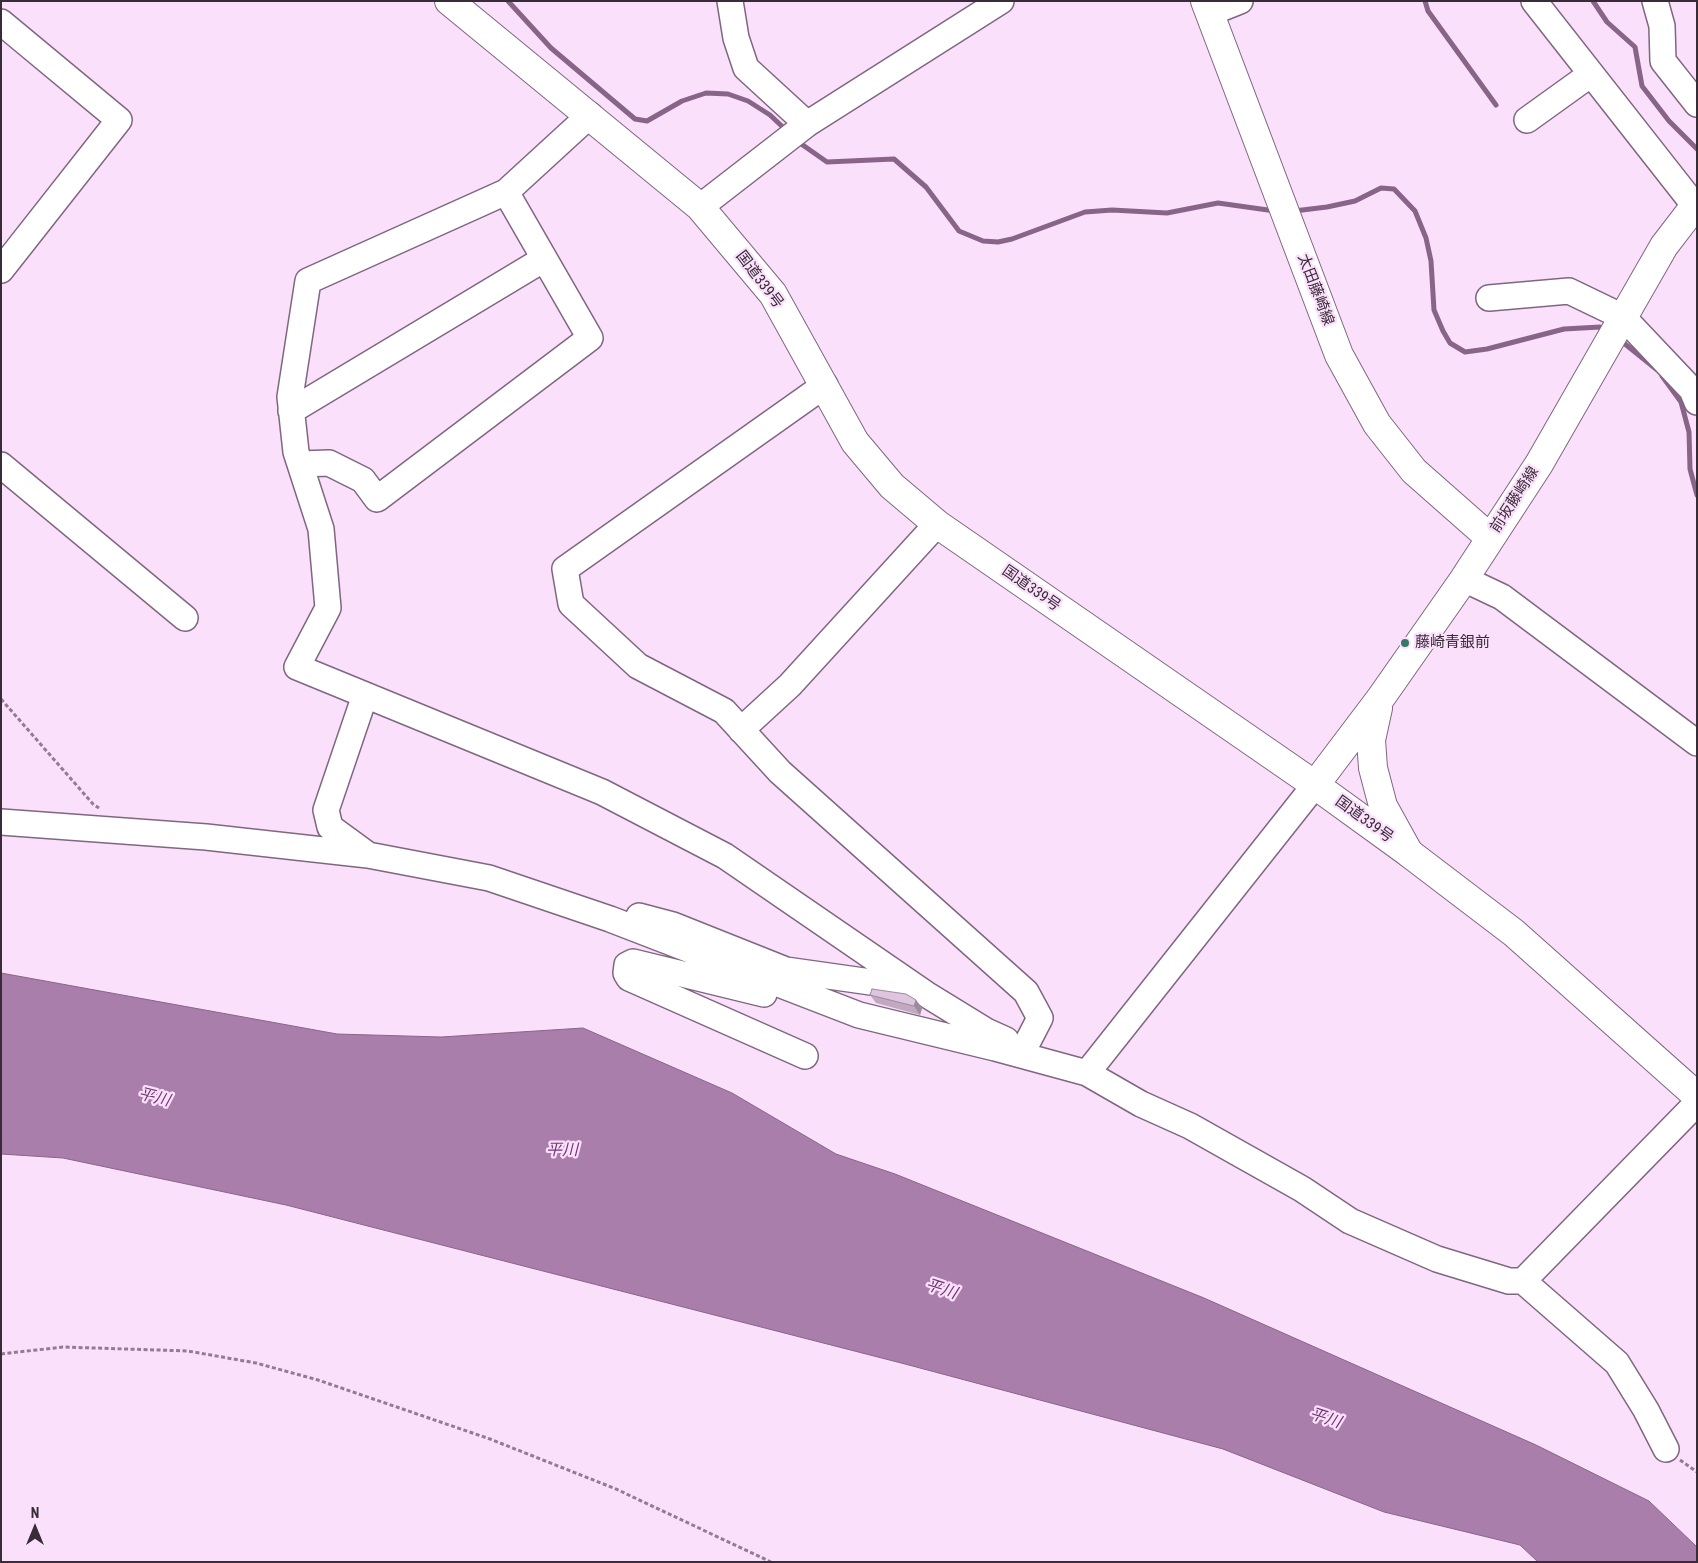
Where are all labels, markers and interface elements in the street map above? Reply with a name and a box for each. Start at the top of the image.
street label: 国道339号 [732,248,786,312]
street label: 太田藤崎線 [1293,252,1337,328]
street label: 前坂藤崎線 [1487,464,1543,536]
street label: 国道339号 [998,562,1064,616]
place label: 藤崎青銀前 [1415,634,1490,652]
marker: 藤崎青銀前 [1399,637,1411,649]
street label: 国道339号 [1332,793,1396,847]
water label: 平川 [136,1085,172,1111]
water label: 平川 [546,1141,578,1161]
water label: 平川 [923,1276,959,1304]
water label: 平川 [1307,1405,1343,1433]
north arrow [10,1503,60,1553]
text: N [31,1505,39,1521]

